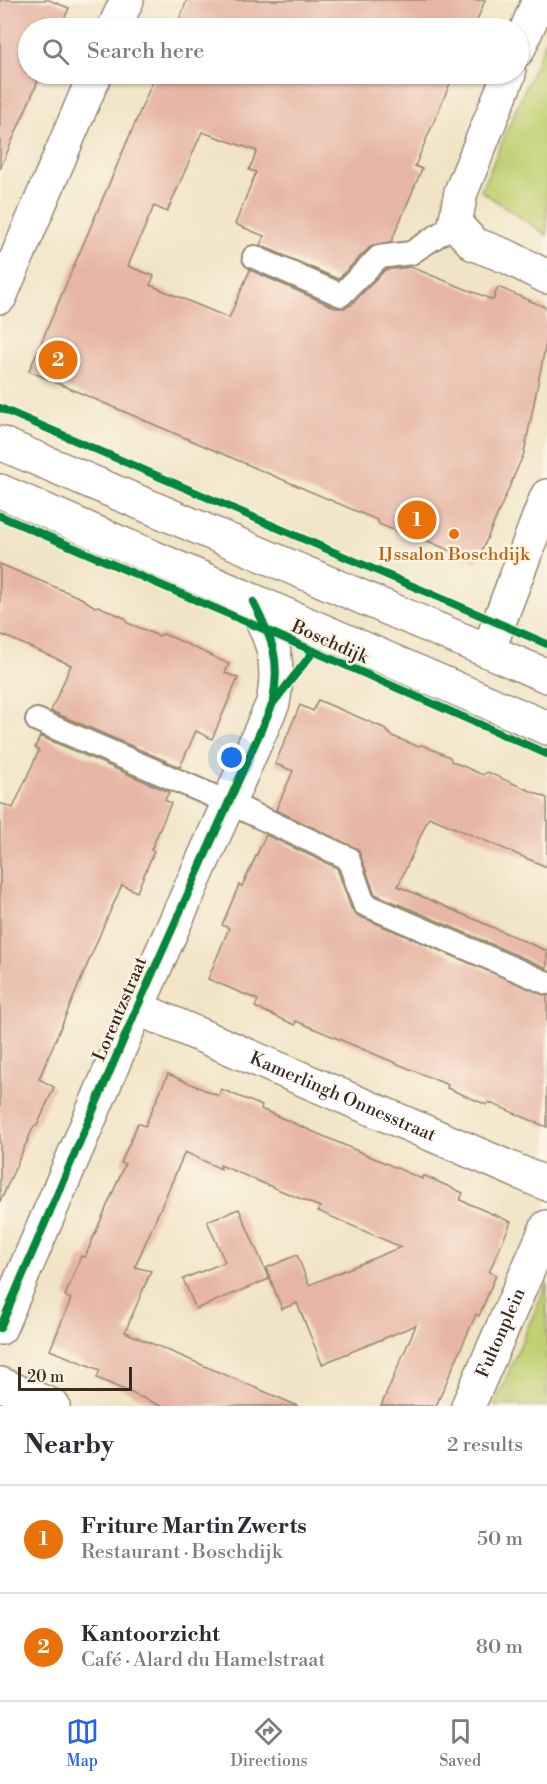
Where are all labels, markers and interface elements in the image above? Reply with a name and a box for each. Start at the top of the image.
search box [18,18,529,84]
icon: search [39,35,72,68]
text: Search here [87,38,204,65]
pin: 2 [38,338,78,382]
pin: 1 [398,498,436,542]
marker: IJssalon Boschdijk [447,527,461,541]
place label: IJssalon Boschdijk [378,543,531,566]
street label: Boschdijk [287,615,373,670]
your location [217,743,246,772]
street label: Lorentzstraat [88,953,153,1065]
street label: Kamerlingh Onnesstraat [246,1046,440,1147]
street label: Fultonplein [470,1284,530,1381]
scale bar [18,1364,132,1392]
text: 20 m [27,1367,64,1387]
text: Nearby [24,1429,114,1461]
text: 2 results [447,1433,523,1458]
text: Friture Martin Zwerts [81,1513,307,1540]
text: 1 [39,1527,48,1552]
text: 50 m [477,1527,523,1552]
text: Restaurant · Boschdijk [81,1540,282,1565]
text: Kantoorzicht [81,1621,220,1648]
text: 2 [37,1635,50,1660]
text: 80 m [476,1635,523,1660]
text: Café · Alard du Hamelstraat [81,1648,326,1673]
tab: Map [66,1715,99,1771]
tab: Directions [230,1715,308,1771]
tab: Saved [439,1715,481,1771]

